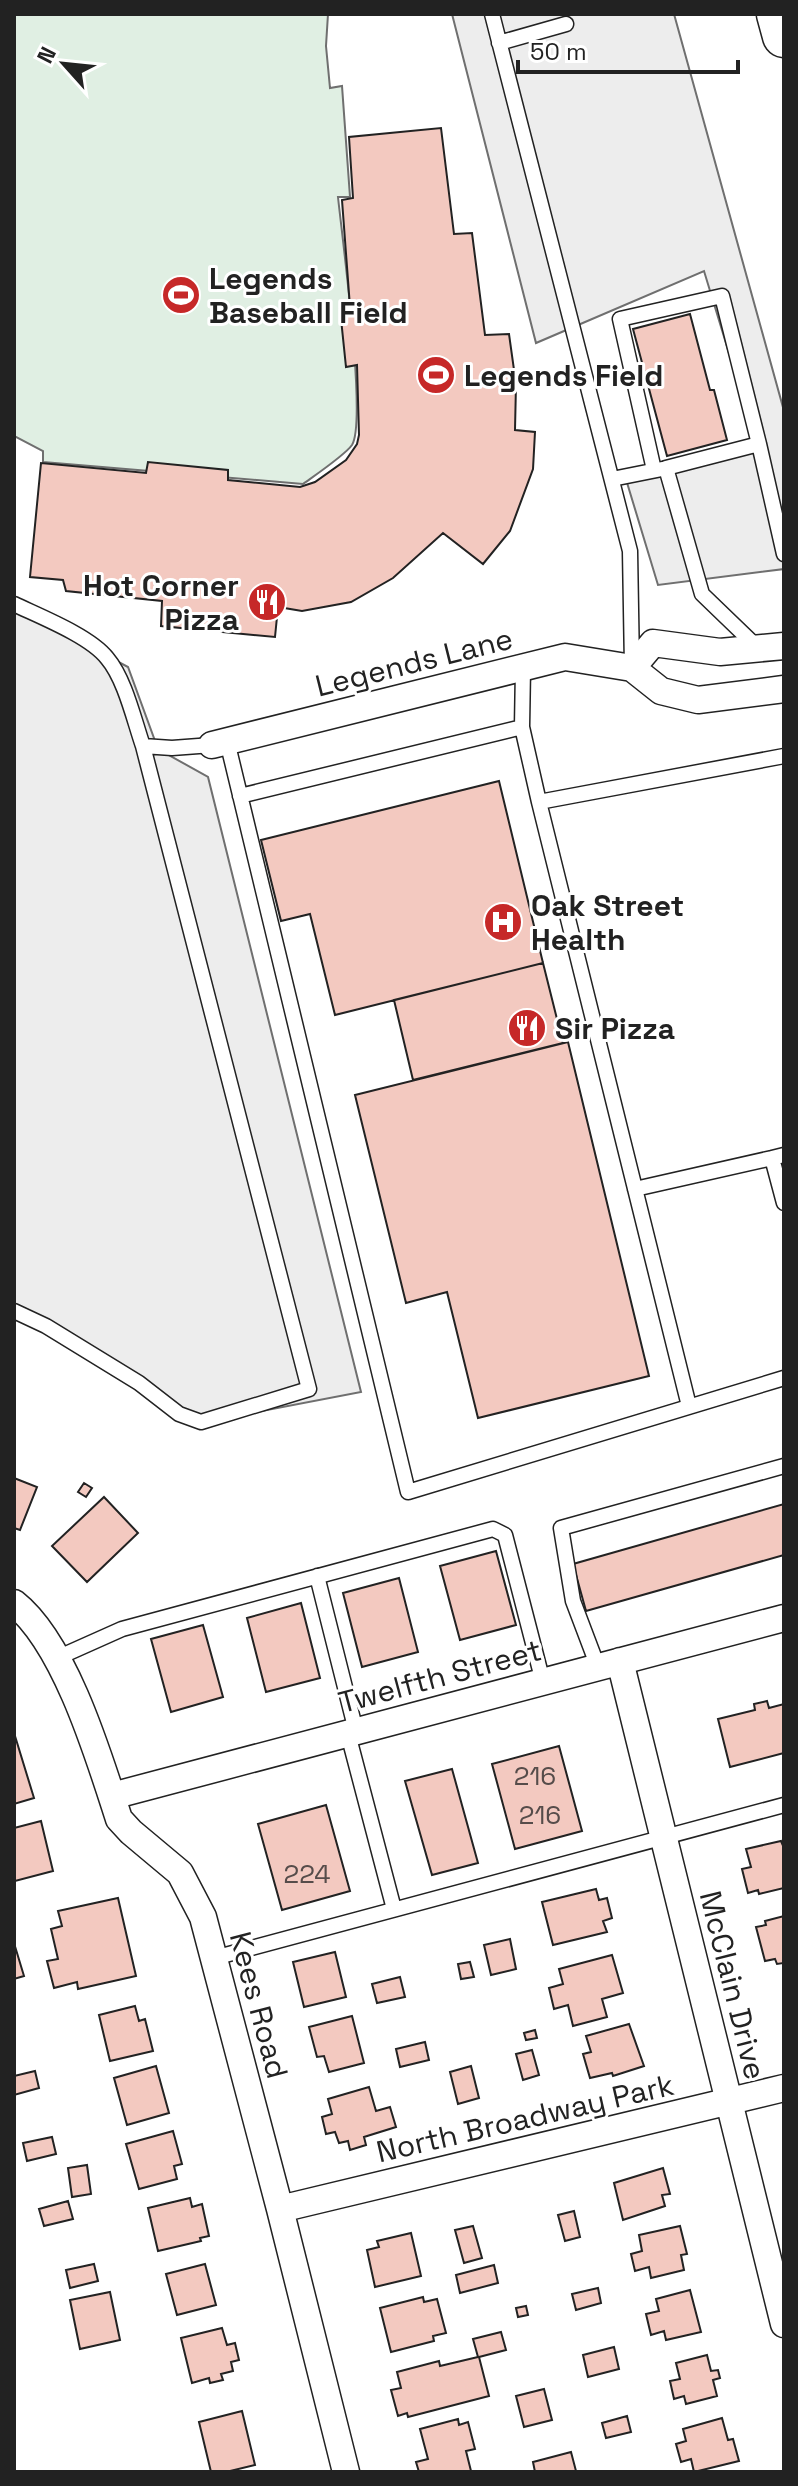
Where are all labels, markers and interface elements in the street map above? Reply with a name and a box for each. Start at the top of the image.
north arrow [24,24,104,104]
scale bar [518,24,738,74]
text: 50 m [530,36,587,67]
text: N [30,42,62,68]
place label: Legends Baseball Field [209,259,408,332]
sports icon: Legends Baseball Field [160,274,202,316]
sports icon: Legends Field [415,354,457,396]
place label: Legends Field [464,356,663,395]
place label: Hot Corner Pizza [83,566,239,639]
restaurant icon: Hot Corner Pizza [246,581,288,623]
street label: Legends Lane [311,619,517,705]
place label: Oak Street Health [531,886,684,959]
hospital icon: Oak Street Health [482,901,524,943]
restaurant icon: Sir Pizza [506,1007,548,1049]
place label: Sir Pizza [555,1009,675,1048]
street label: Twelfth Street [334,1630,546,1722]
house number: 216 [514,1759,556,1793]
house number: 216 [519,1798,561,1832]
house number: 224 [284,1857,330,1891]
street label: McClain Drive [691,1887,775,2083]
street label: Kees Road [221,1927,297,2083]
street label: North Broadway Park [372,2065,678,2171]

